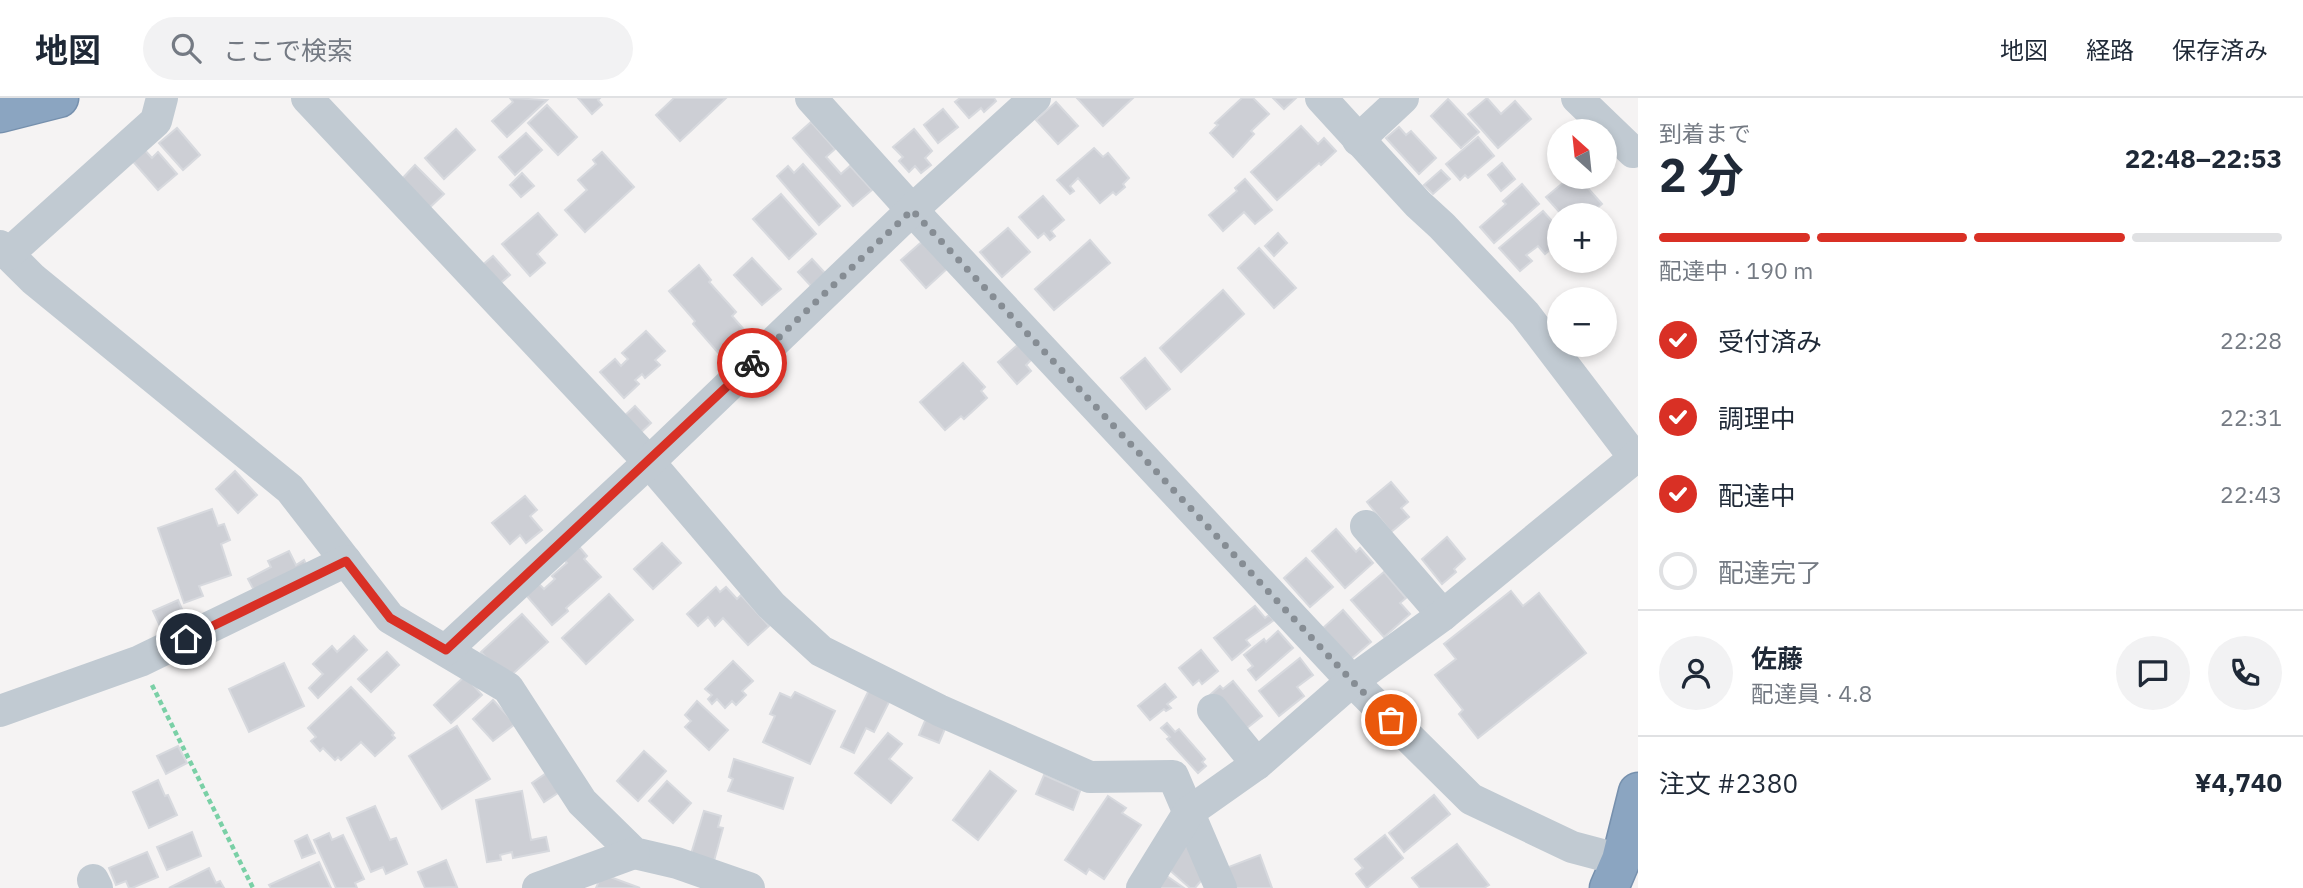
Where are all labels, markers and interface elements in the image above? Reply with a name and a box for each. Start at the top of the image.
search box [143,17,633,80]
text: 地図 [35,28,101,71]
icon: search [167,29,205,67]
text: ここで検索 [223,33,353,67]
text: 地図 [2000,34,2048,66]
text: 経路 [2086,34,2134,66]
text: 保存済み [2172,34,2268,66]
text: 到着まで [1659,118,1751,148]
north arrow [1547,119,1617,189]
map controls [1547,119,1617,357]
text: 22:48–22:53 [2125,141,2282,175]
text: 2 分 [1659,145,1743,205]
button: + [1547,203,1617,273]
text: 配達中 · 190 m [1659,255,1813,285]
button: − [1547,287,1617,357]
icon: check [1659,321,1697,359]
text: 受付済み [1718,324,1822,358]
text: 22:28 [2220,325,2282,355]
courier [717,328,787,398]
icon: bike [733,344,771,382]
icon: check [1659,398,1697,436]
text: 調理中 [1718,401,1796,435]
text: 22:31 [2220,402,2282,432]
icon: check [1659,475,1697,513]
text: 配達中 [1718,478,1796,512]
text: 22:43 [2220,479,2282,509]
text: 配達完了 [1718,555,1822,589]
pin [156,609,216,669]
icon: home [167,620,205,658]
button: person [1659,636,1733,710]
button: chat [2116,636,2190,710]
button: phone [2208,636,2282,710]
text: 佐藤 [1751,641,1803,675]
text: 配達員 · 4.8 [1751,678,1872,708]
pin [1361,690,1421,750]
icon: bag [1372,701,1410,739]
text: ¥4,740 [2195,765,2282,799]
text: 注文 #2380 [1659,766,1798,800]

